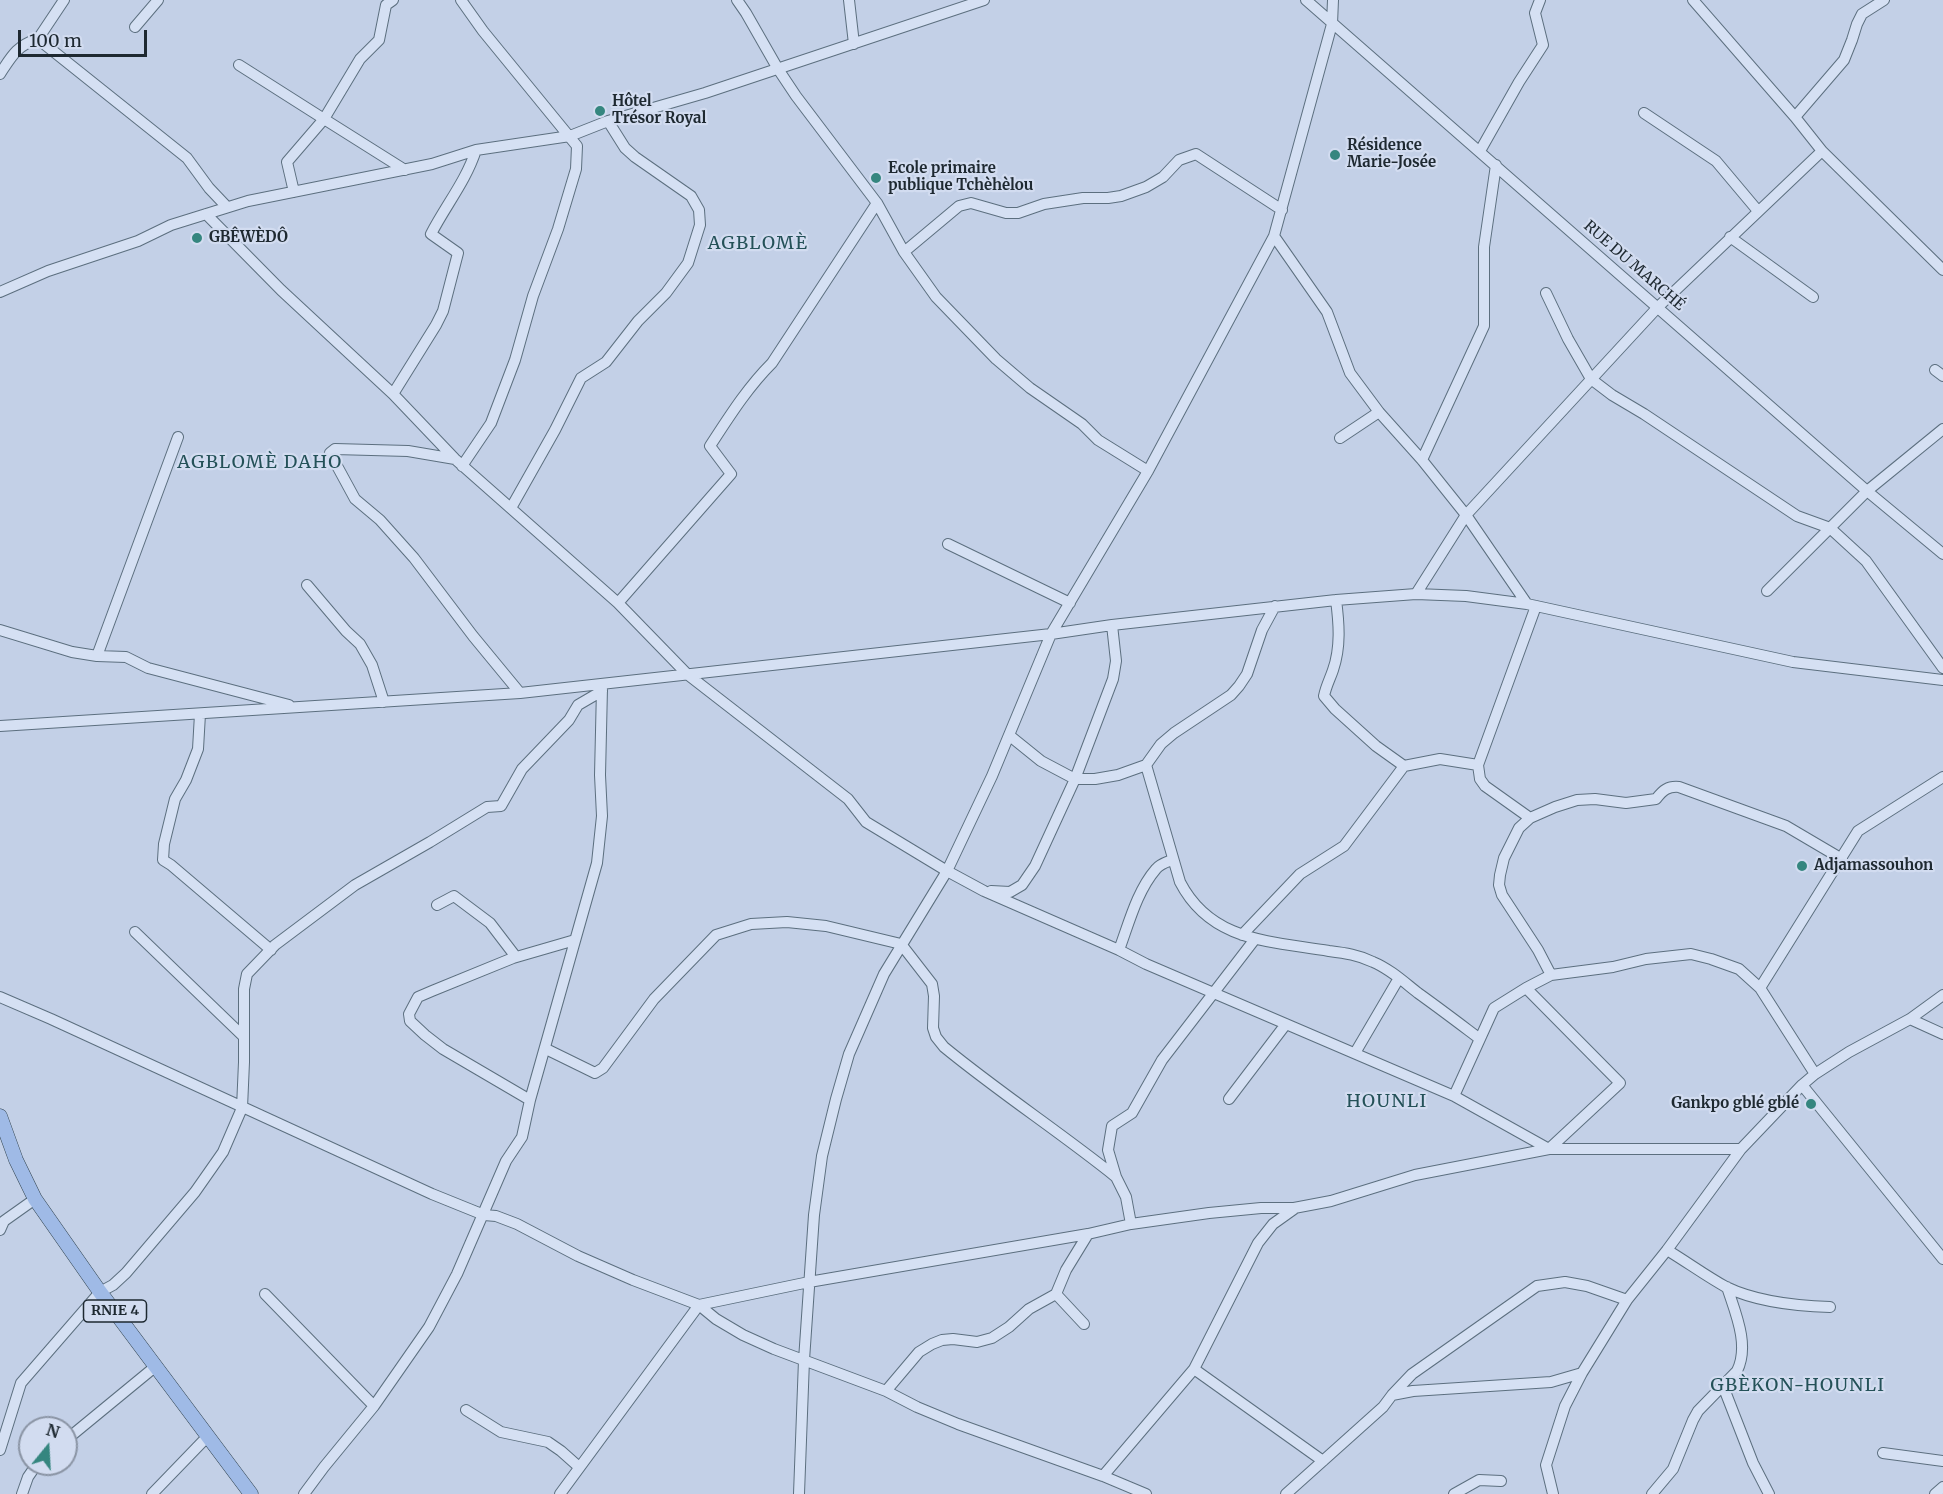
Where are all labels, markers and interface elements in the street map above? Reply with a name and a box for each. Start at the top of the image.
scale bar [21,18,150,56]
text: 100 m [29,29,82,52]
place label: Hôtel Trésor Royal [612,93,706,128]
marker: Hôtel Trésor Royal [593,104,607,118]
place label: Résidence Marie-Josée [1347,137,1436,172]
marker: Résidence Marie-Josée [1328,148,1342,162]
place label: Ecole primaire publique Tchèhèlou [888,160,1033,195]
marker: Ecole primaire publique Tchèhèlou [869,171,883,185]
street label: RUE DU MARCHÉ [1580,217,1688,315]
place label: GBÊWÈDÔ [209,229,288,247]
marker: GBÊWÈDÔ [190,231,204,245]
district label: AGBLOMÈ [708,233,808,255]
district label: AGBLOMÈ DAHO [177,452,343,474]
place label: Adjamassouhon [1814,857,1933,875]
marker: Adjamassouhon [1795,859,1809,873]
district label: HOUNLI [1346,1091,1428,1113]
place label: Gankpo gblé gblé [1671,1095,1799,1113]
marker: Gankpo gblé gblé [1804,1097,1818,1111]
road number: RNIE 4 [84,1300,146,1322]
district label: GBÈKON-HOUNLI [1711,1375,1885,1397]
north arrow [18,1416,78,1476]
text: N [44,1419,62,1442]

